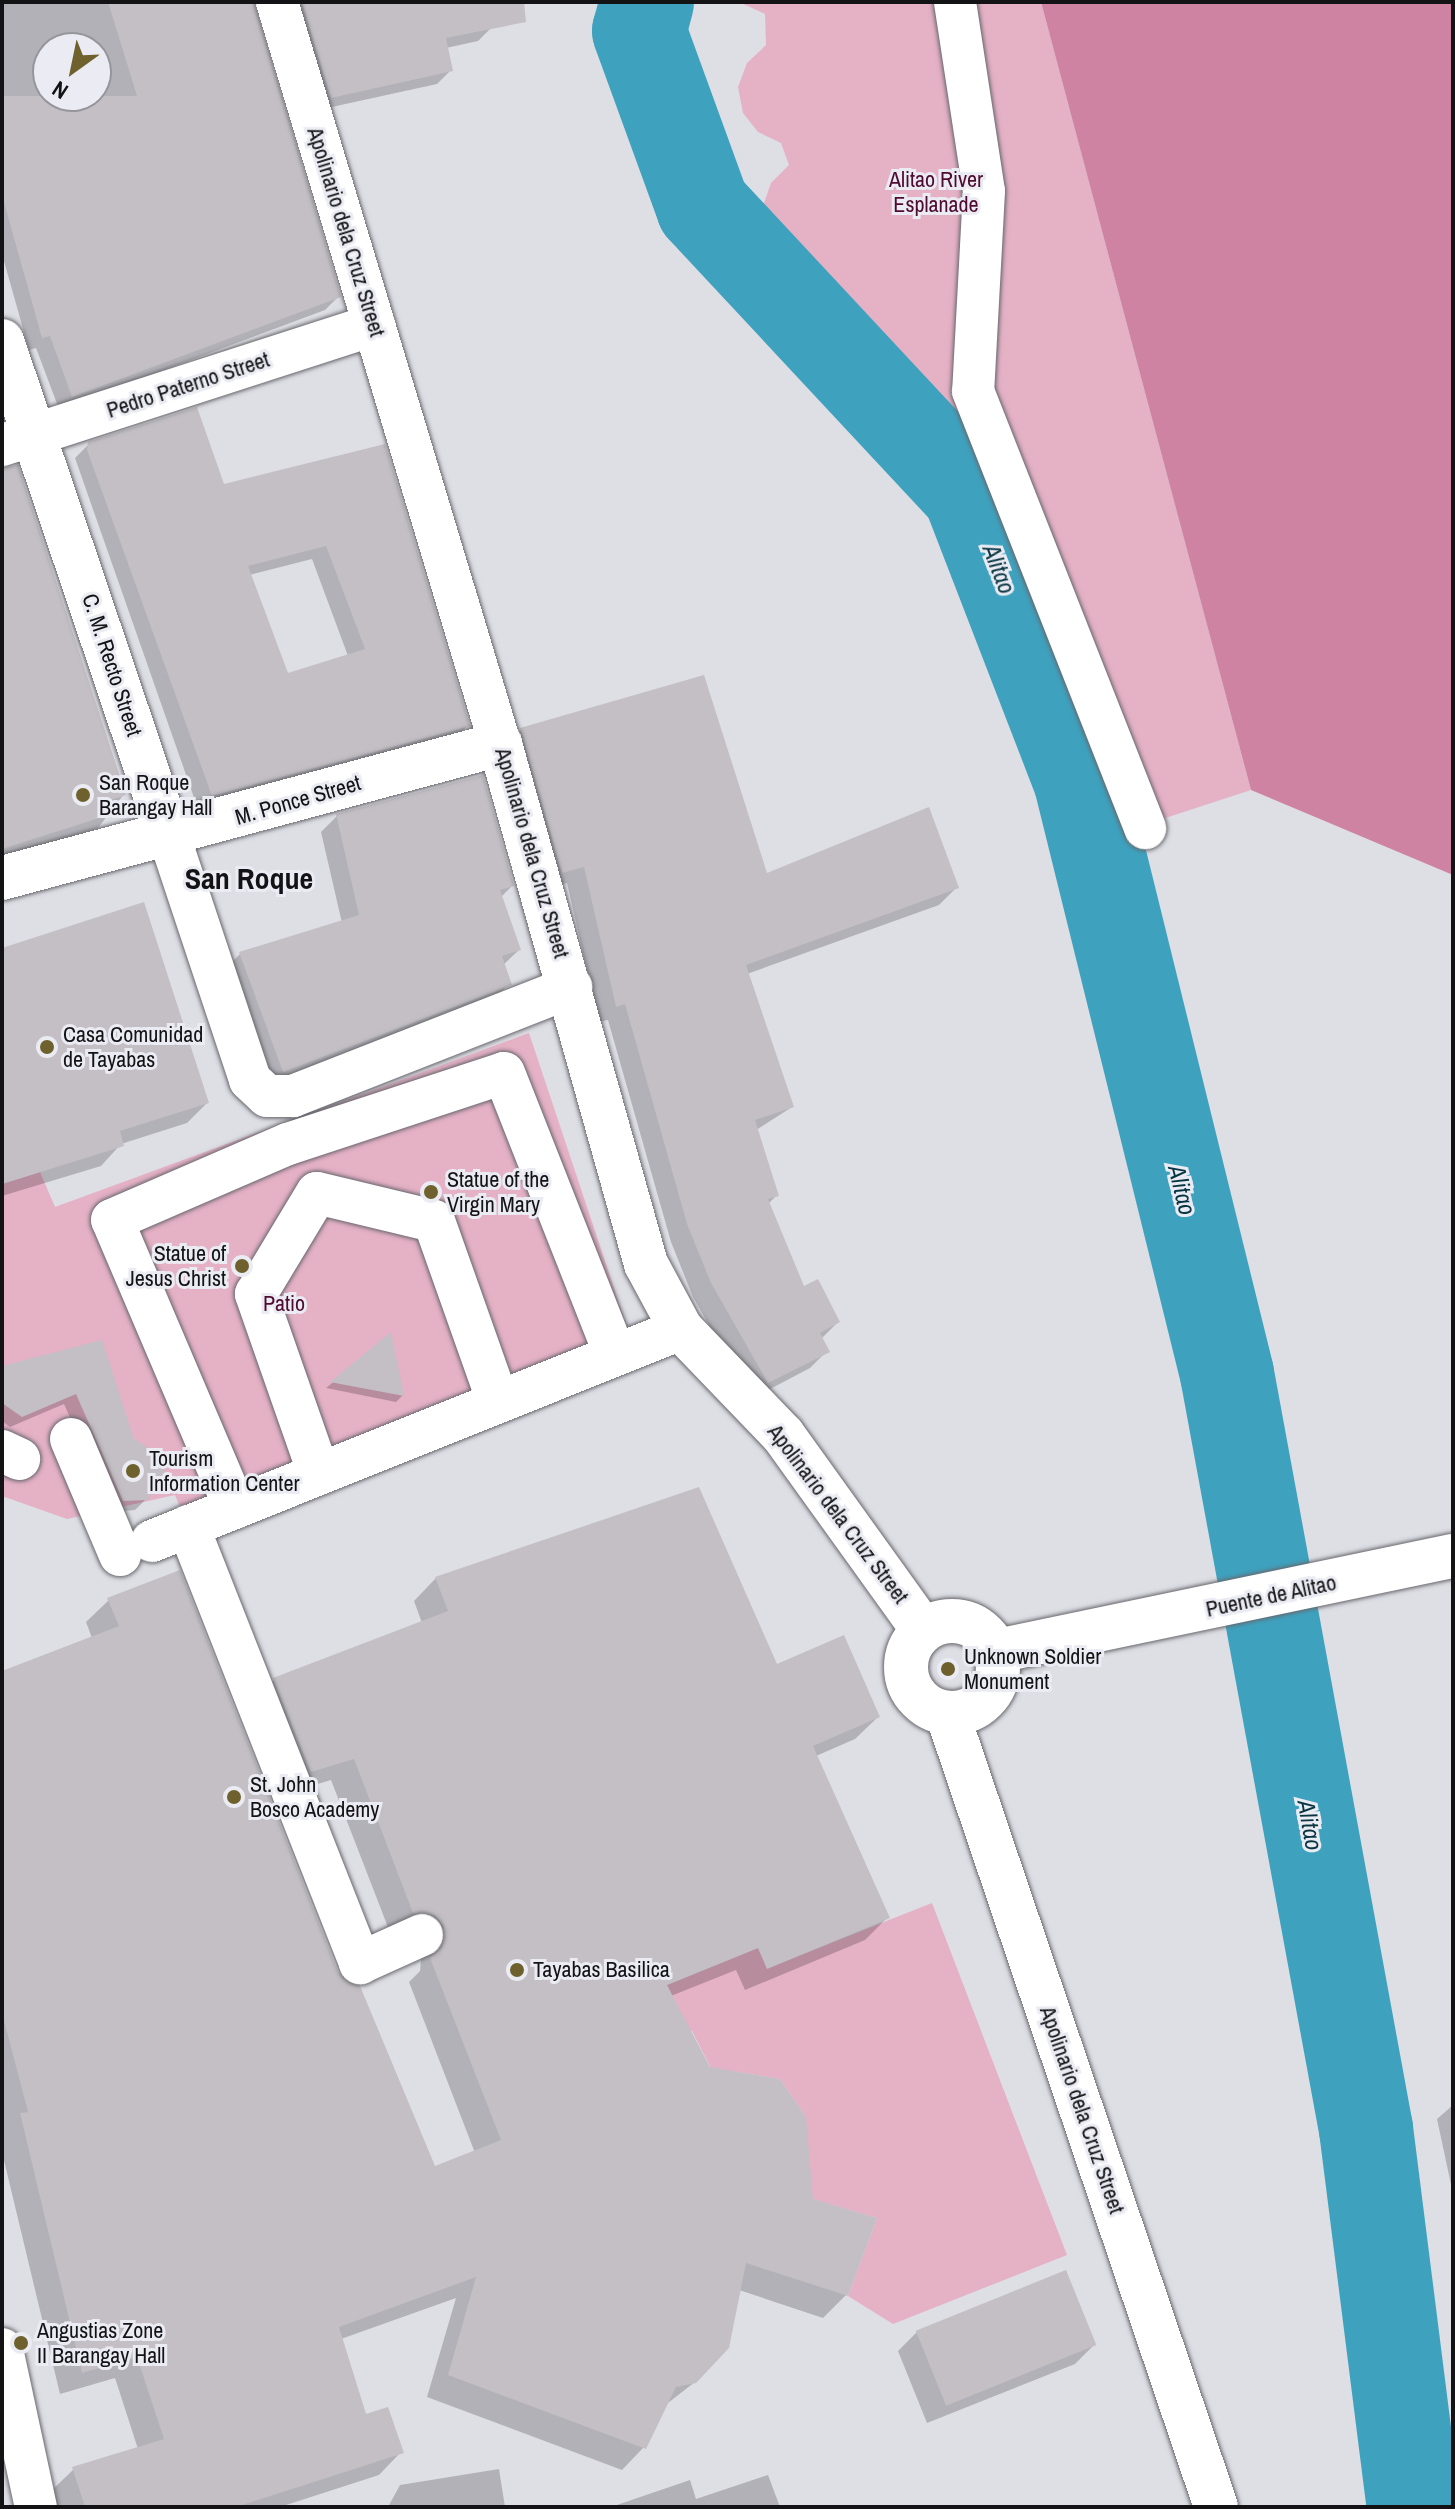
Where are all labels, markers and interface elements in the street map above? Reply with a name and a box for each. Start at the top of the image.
north arrow [32,32,112,112]
text: N [46,74,74,107]
street label: Apolinario dela Cruz Street [302,124,390,340]
park label: Alitao River Esplanade [889,166,983,218]
street label: Pedro Paterno Street [103,346,273,424]
water label: Alitao [977,540,1021,598]
street label: C. M. Recto Street [77,590,147,740]
street label: Apolinario dela Cruz Street [489,745,575,961]
place label: San Roque Barangay Hall [99,769,212,820]
street label: M. Ponce Street [232,769,364,831]
marker: San Roque Barangay Hall [74,786,92,804]
district label: San Roque [185,860,313,896]
place label: Casa Comunidad de Tayabas [63,1021,203,1072]
marker: Casa Comunidad de Tayabas [38,1038,56,1056]
water label: Alitao [1162,1162,1202,1218]
place label: Statue of the Virgin Mary [447,1166,549,1218]
marker: Statue of the Virgin Mary [422,1183,440,1201]
place label: Statue of Jesus Christ [126,1240,226,1292]
marker: Statue of Jesus Christ [233,1257,251,1275]
park label: Patio [263,1291,305,1317]
street label: Apolinario dela Cruz Street [762,1419,914,1609]
place label: Tourism Information Center [149,1445,299,1496]
marker: Tourism Information Center [124,1462,142,1480]
street label: Puente de Alitao [1203,1569,1339,1623]
place label: Unknown Soldier Monument [964,1643,1101,1694]
marker: Unknown Soldier Monument [939,1660,957,1678]
place label: St. John Bosco Academy [250,1771,380,1822]
marker: St. John Bosco Academy [225,1788,243,1806]
water label: Alitao [1291,1798,1329,1852]
place label: Tayabas Basilica [533,1957,670,1983]
marker: Tayabas Basilica [508,1961,526,1979]
street label: Apolinario dela Cruz Street [1034,2003,1130,2217]
place label: Angustias Zone II Barangay Hall [37,2317,165,2368]
marker: Angustias Zone II Barangay Hall [12,2334,30,2352]

